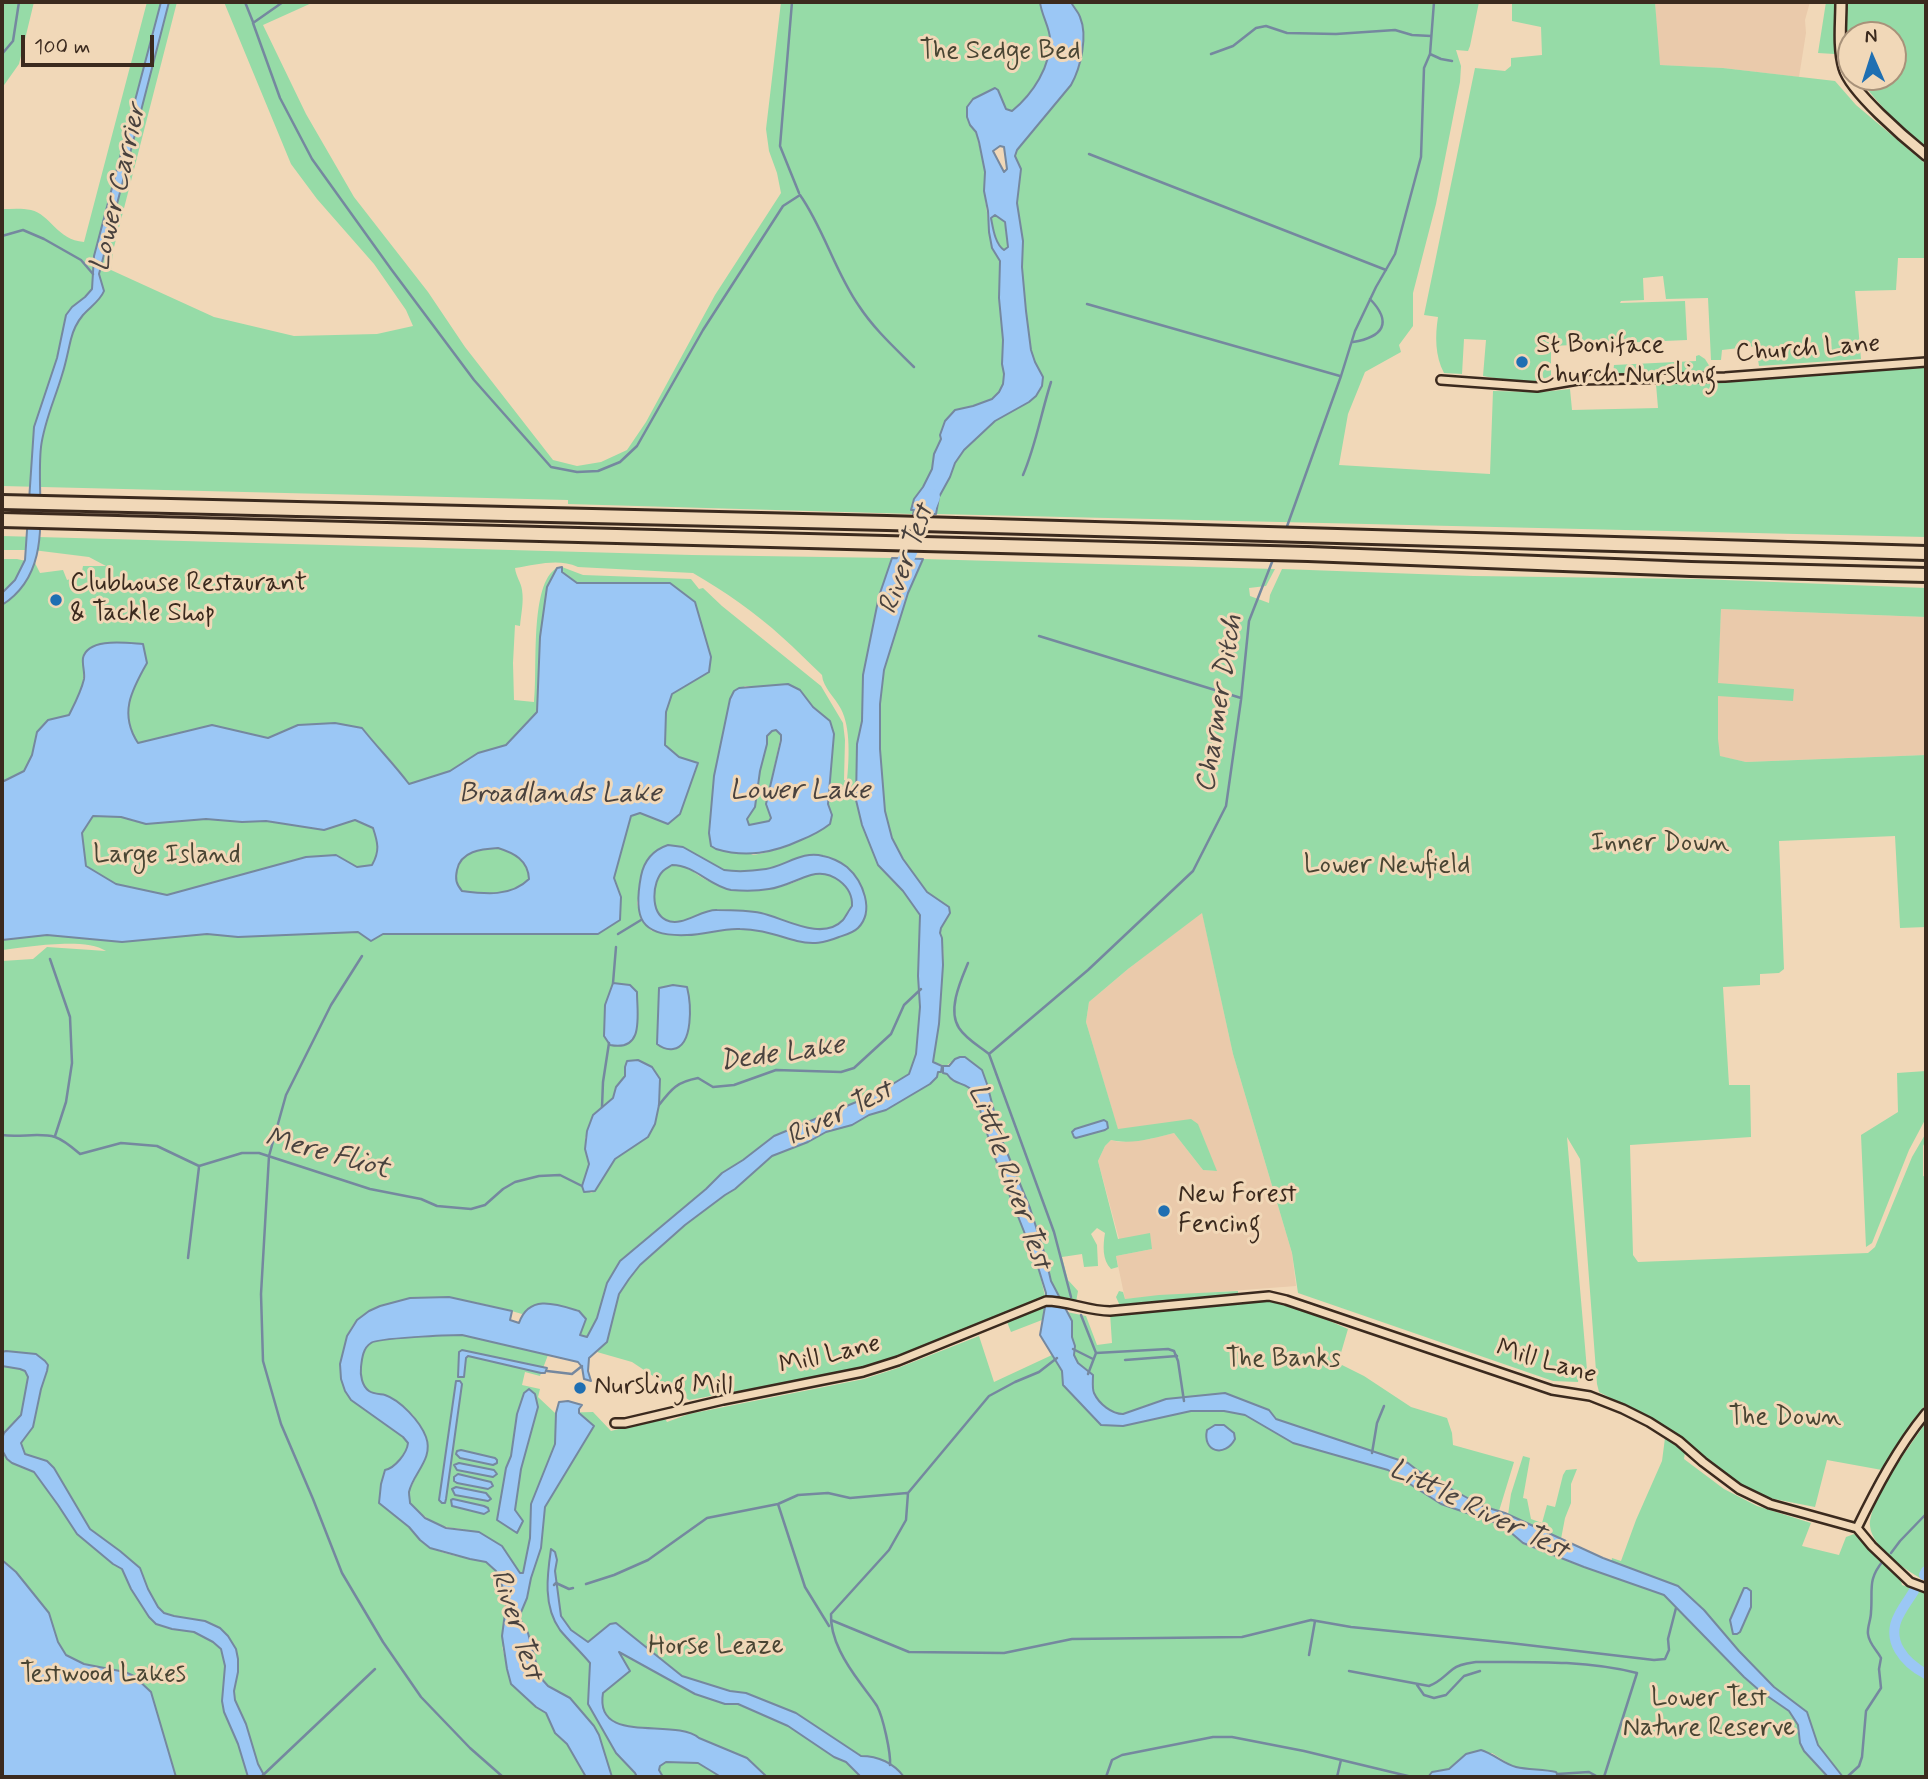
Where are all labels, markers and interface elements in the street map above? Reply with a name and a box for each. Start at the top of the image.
scale bar [24,21,158,65]
north arrow [1837,21,1907,91]
text: N [1864,24,1878,49]
text: 100 m [34,33,90,61]
park label: The Sedge Bed [919,37,1081,69]
water label: Lower Carrier [84,101,156,275]
street label: Church Lane [1735,329,1881,371]
place label: St Boniface Church Nursling [1536,331,1717,392]
marker: St Boniface Church Nursling [1514,354,1530,370]
water label: River Test [873,501,943,619]
place label: Clubhouse Restaurant & Tackle Shop [70,569,307,630]
marker: Clubhouse Restaurant & Tackle Shop [48,592,64,608]
water label: Charmer Ditch [1190,613,1252,795]
water label: Lower Lake [730,775,870,809]
water label: Broadlands Lake [459,778,661,812]
park label: Inner Down [1591,829,1729,861]
park label: Large Island [93,841,241,873]
park label: Lower Newfield [1304,851,1470,883]
water label: Dede Lake [717,1030,847,1080]
water label: River Test [781,1075,899,1155]
water label: Little River Test [959,1080,1057,1274]
water label: Mere Fliot [261,1122,393,1188]
place label: New Forest Fencing [1178,1180,1297,1242]
marker: New Forest Fencing [1156,1203,1172,1219]
street label: Mill Lane [776,1329,884,1383]
street label: Mill Lane [1492,1334,1600,1392]
park label: The Banks [1225,1345,1341,1377]
place label: Nursling Mill [594,1372,733,1404]
marker: Nursling Mill [572,1380,588,1396]
park label: The Down [1729,1403,1841,1435]
water label: Little River Test [1383,1453,1573,1569]
water label: River Test [481,1566,549,1684]
park label: Horse Leaze [648,1632,784,1664]
park label: Testwood Lakes [20,1660,186,1692]
park label: Lower Test Nature Reserve [1623,1684,1795,1746]

